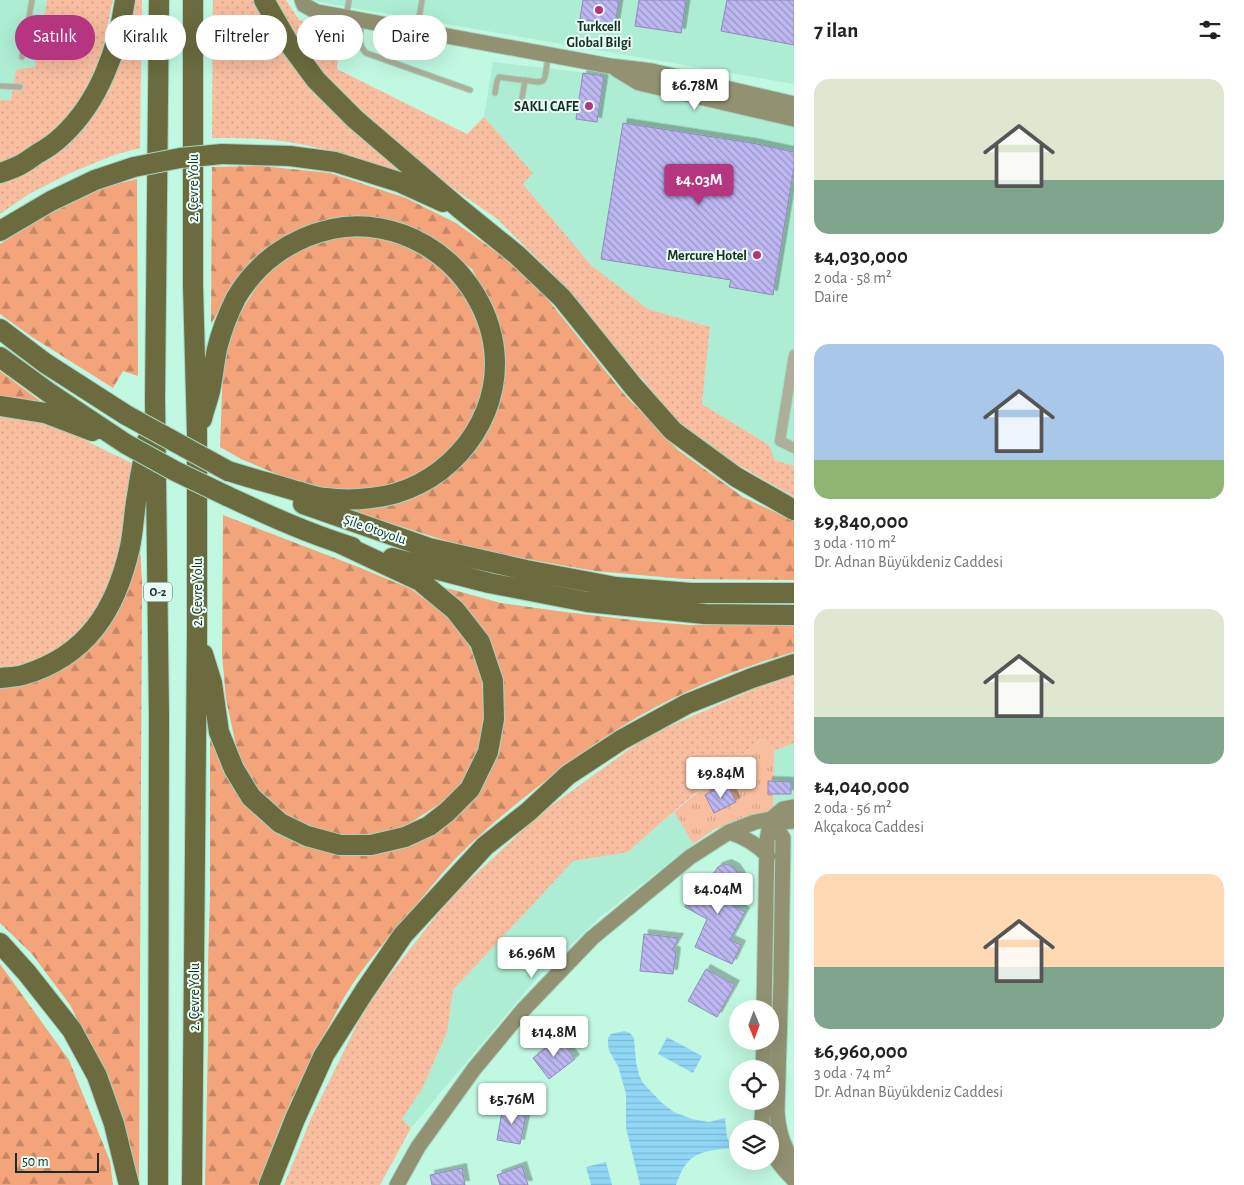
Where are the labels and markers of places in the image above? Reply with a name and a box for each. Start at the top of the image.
marker: Turkcell Global Bilgi [593,4,605,16]
place label: Turkcell Global Bilgi [567,20,631,50]
pin: ₺6.78M [654,68,736,111]
place label: SAKLI CAFE [514,100,579,114]
marker: SAKLI CAFE [583,100,595,112]
pin: ₺4.03M [658,164,740,206]
place label: Mercure Hotel [667,249,747,263]
marker: Mercure Hotel [751,249,763,261]
pin: ₺9.84M [680,756,762,799]
pin: ₺4.04M [677,872,759,915]
pin: ₺6.96M [491,936,573,979]
pin: ₺14.8M [513,1016,595,1058]
pin: ₺5.76M [471,1082,553,1125]

